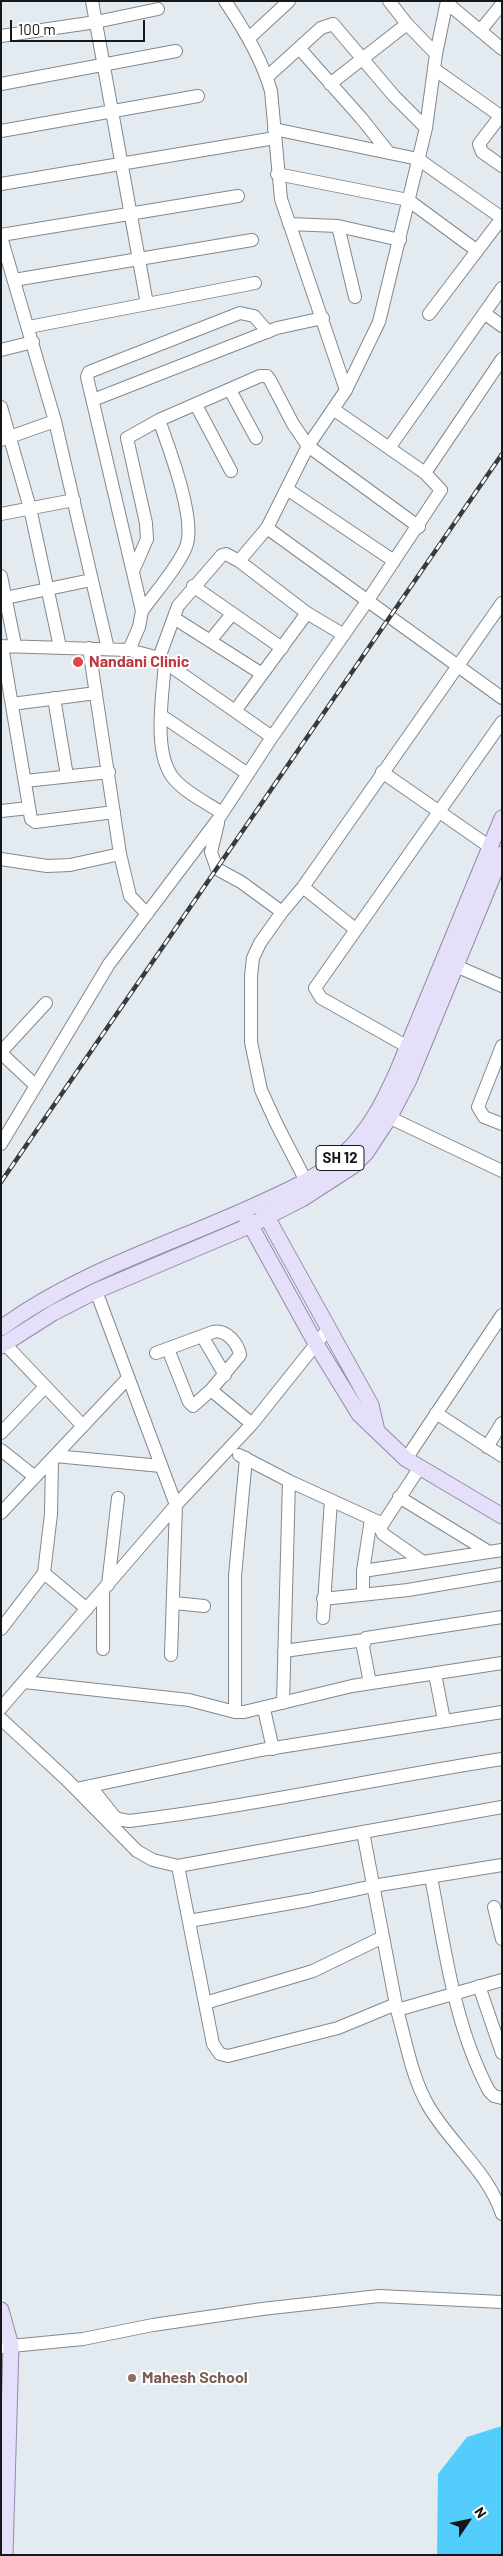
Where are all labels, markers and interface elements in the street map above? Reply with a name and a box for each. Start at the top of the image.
scale bar [12,10,148,42]
text: 100 m [18,20,56,38]
place label: Nandani Clinic [89,652,189,672]
marker: Nandani Clinic [71,655,85,669]
road number: SH 12 [316,1146,364,1170]
place label: Mahesh School [142,2368,248,2388]
marker: Mahesh School [126,2372,138,2384]
north arrow [443,2496,493,2546]
text: N [471,2504,491,2521]

